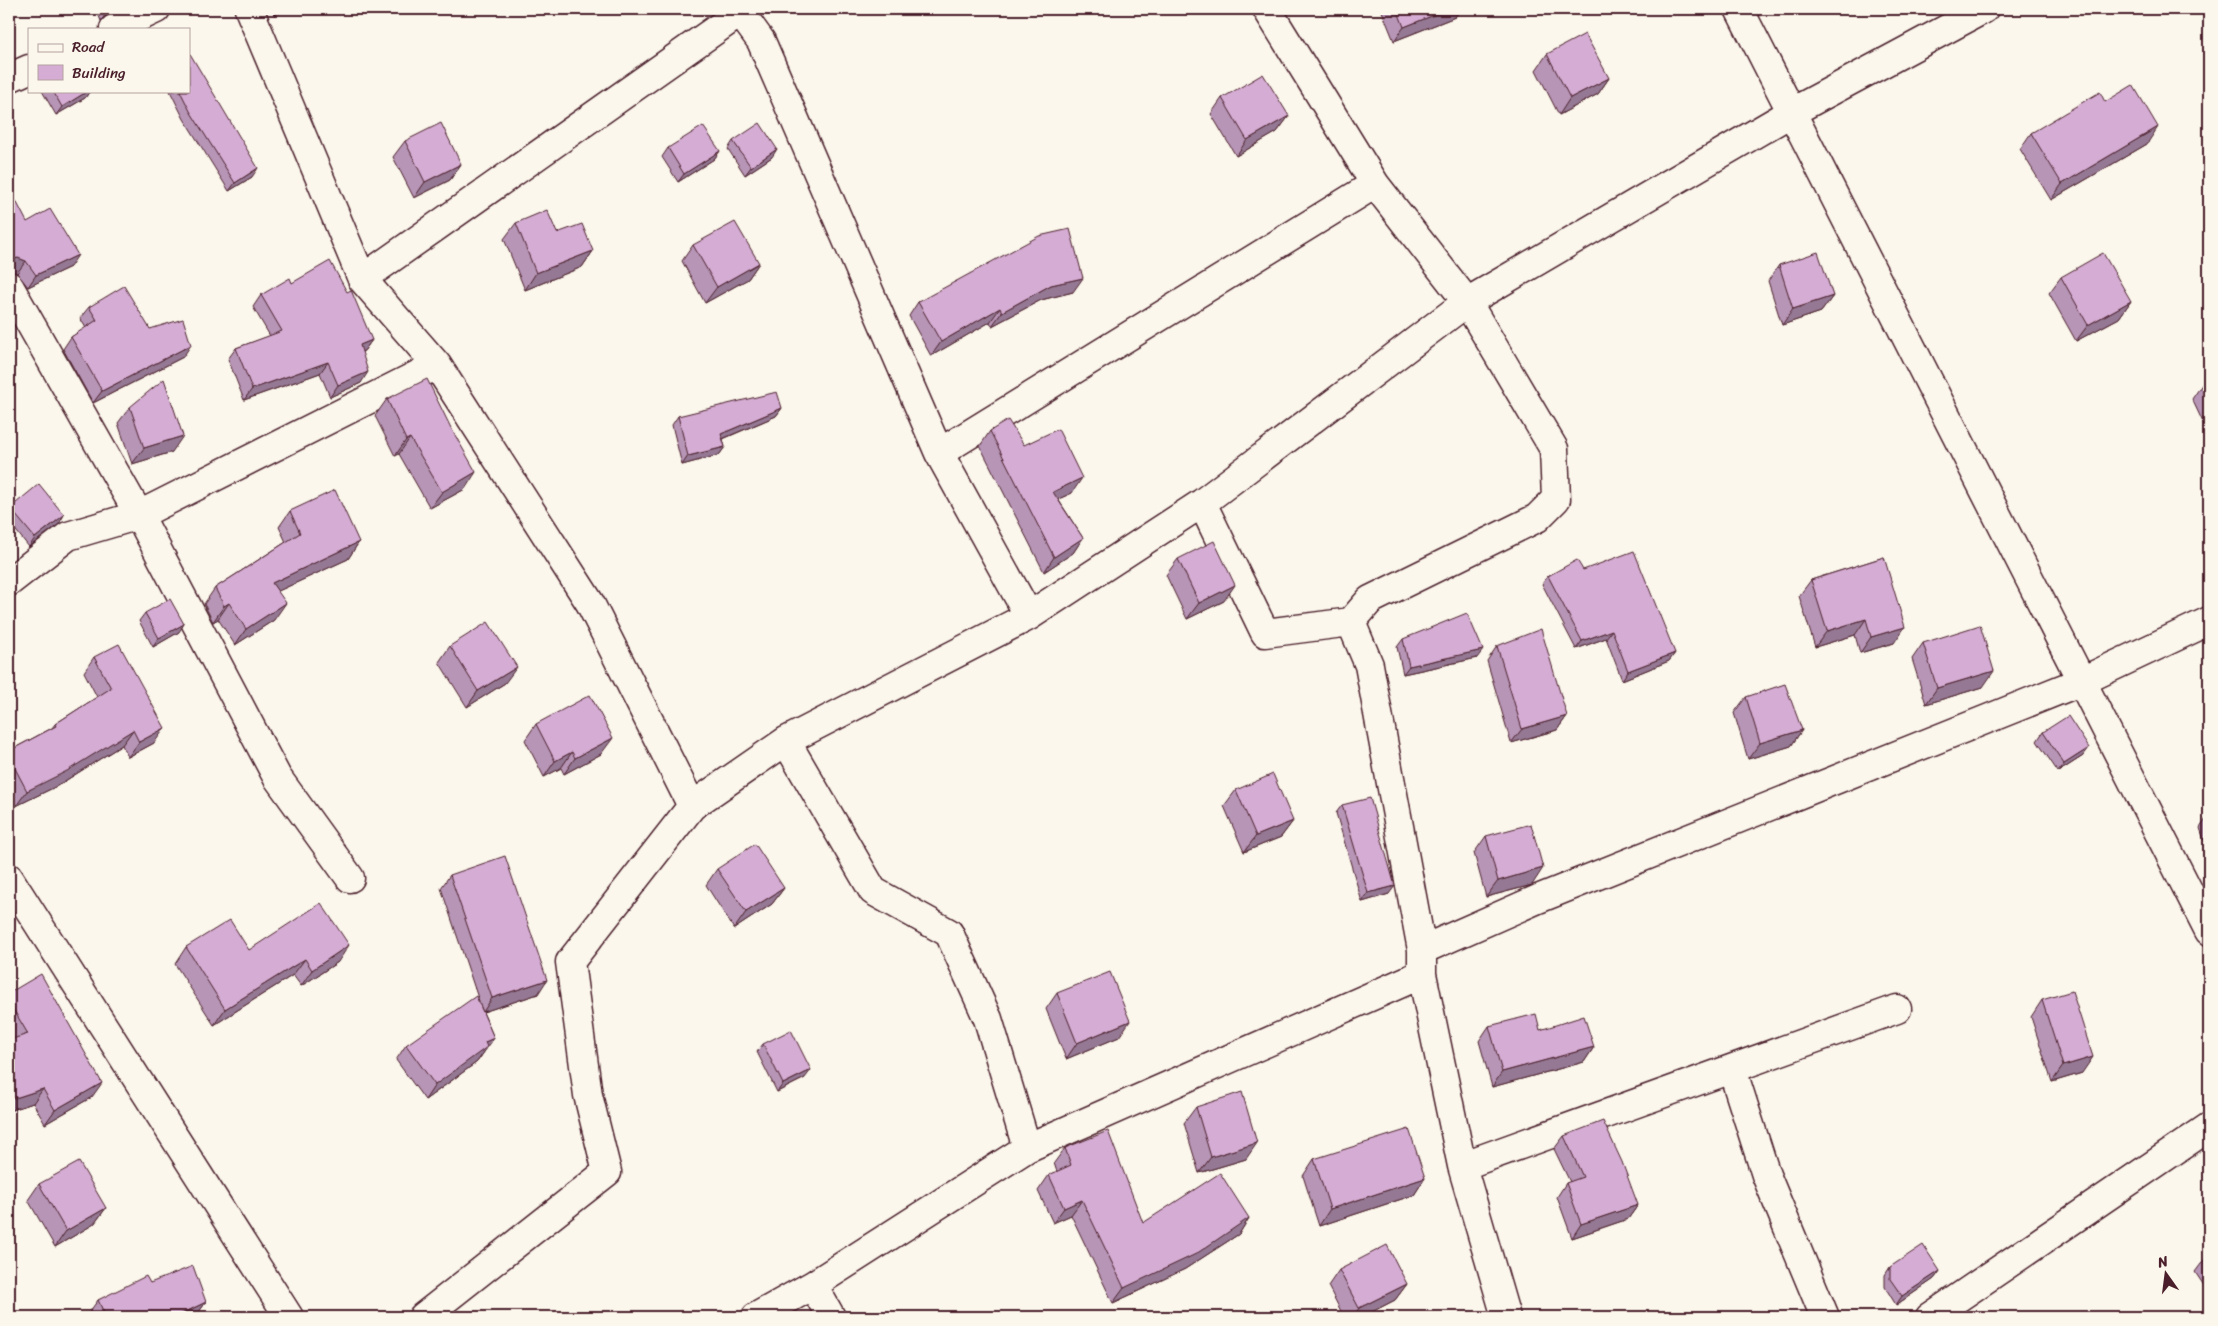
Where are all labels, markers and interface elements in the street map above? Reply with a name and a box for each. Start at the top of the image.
legend [28,28,190,92]
text: Road [72,34,105,60]
text: Building [72,60,126,86]
north arrow [2140,1248,2190,1298]
text: N [2154,1248,2171,1275]

